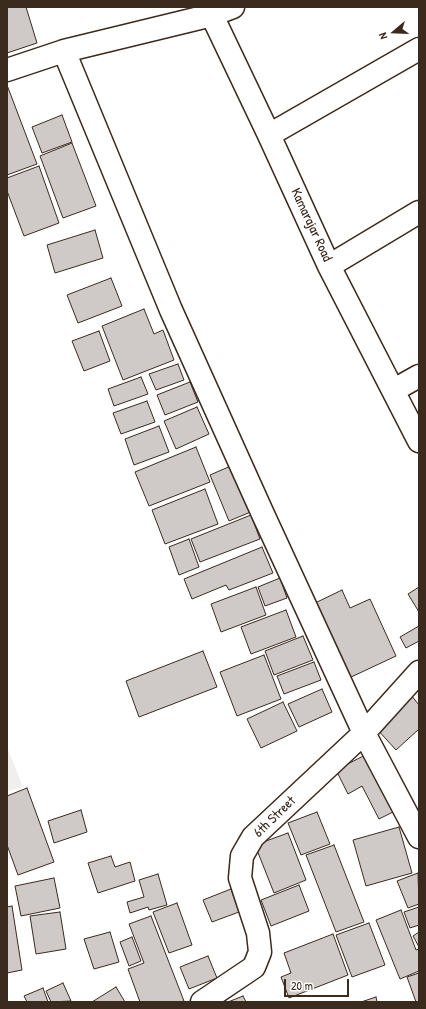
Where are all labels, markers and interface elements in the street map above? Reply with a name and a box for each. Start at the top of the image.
north arrow [374,12,414,52]
text: N [375,31,390,41]
street label: Kamarajar Road [287,186,335,264]
street label: 6th Street [250,793,300,841]
scale bar [286,971,351,997]
text: 20 m [291,977,313,994]

